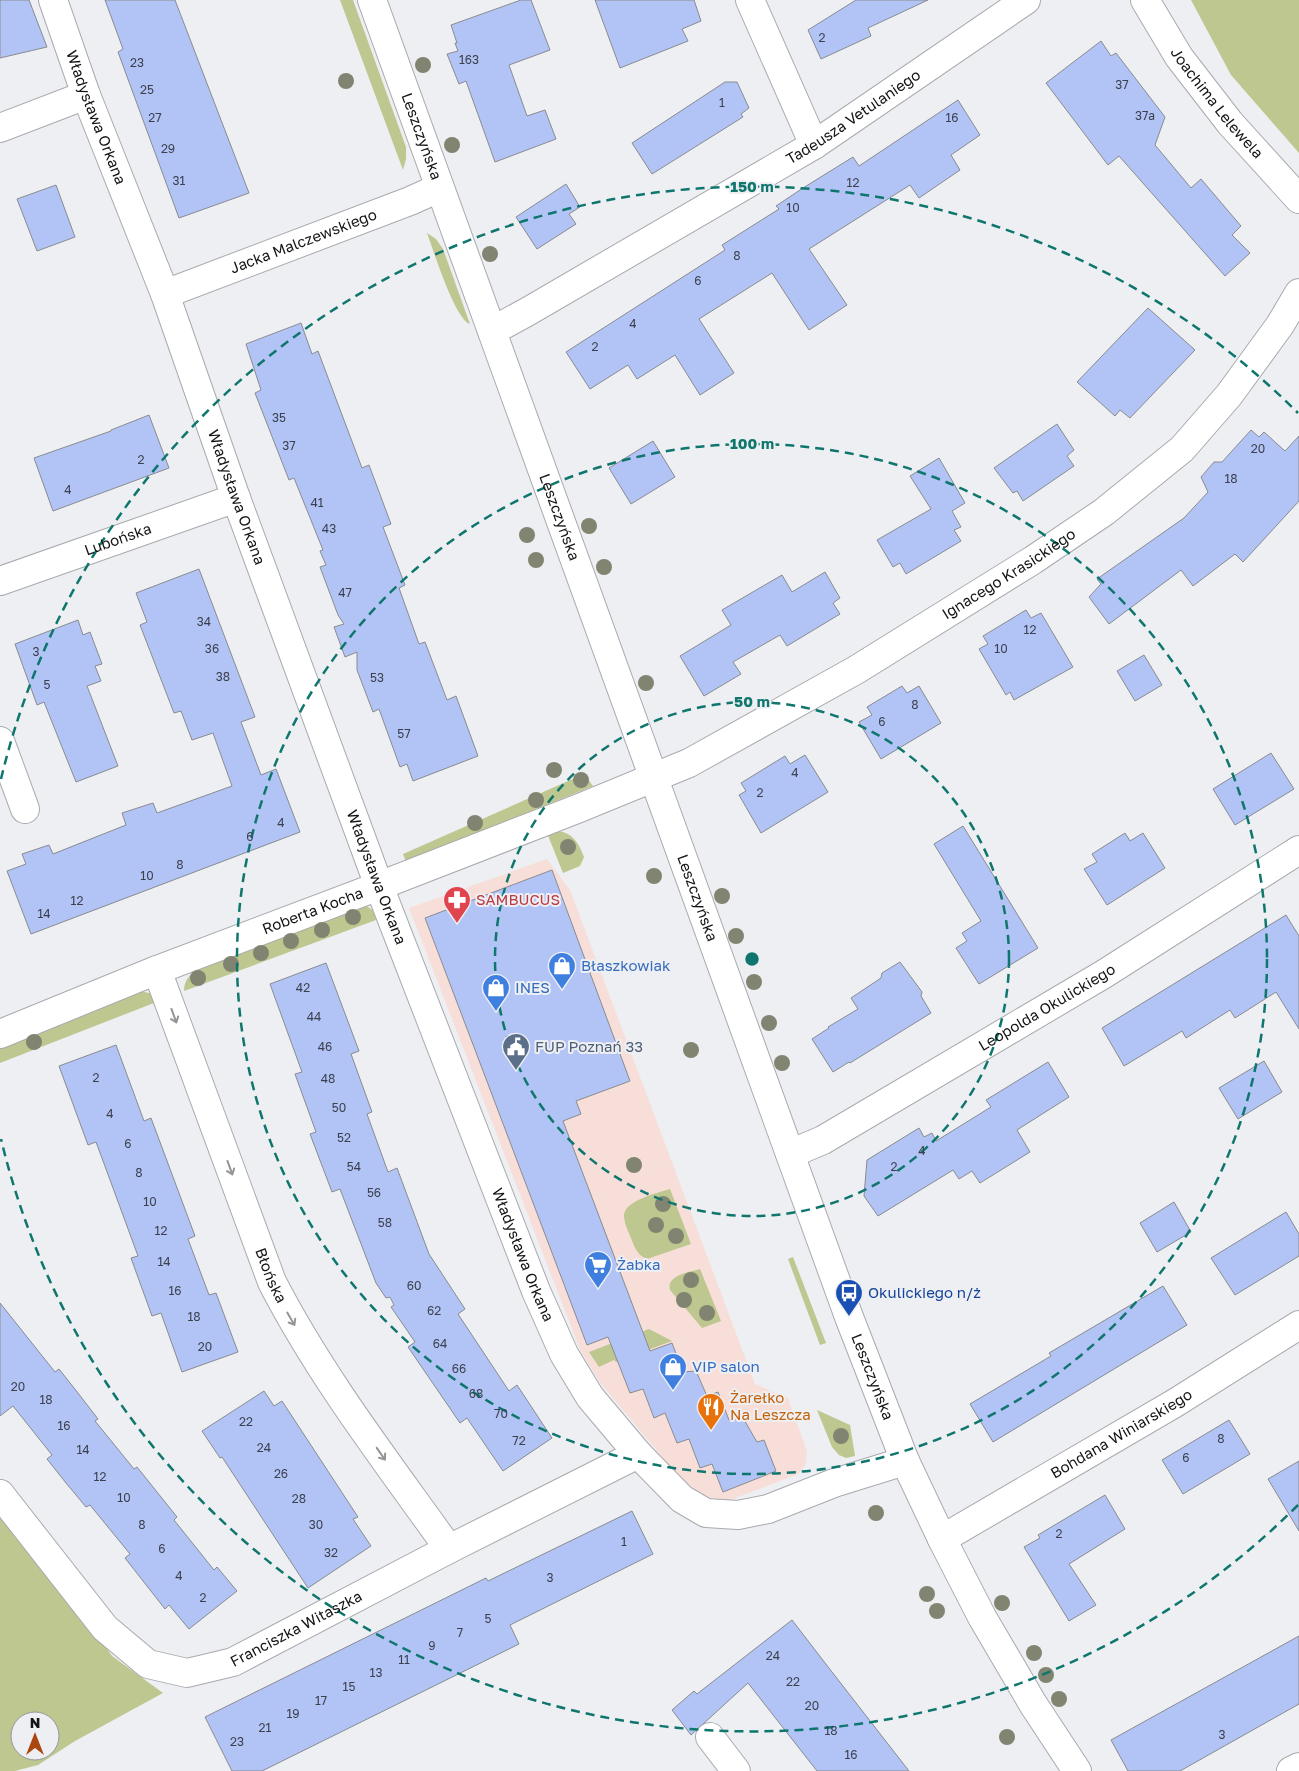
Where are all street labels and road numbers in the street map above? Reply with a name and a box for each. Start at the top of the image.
street label: Joachima Lelewela [1168,44,1268,162]
street label: Władysława Orkana [63,48,131,187]
street label: Tadeusza Vetulaniego [782,65,923,167]
street label: Leszczyńska [398,90,446,182]
street label: Jacka Malczewskiego [227,205,379,277]
street label: Władysława Orkana [205,427,270,567]
street label: Leszczyńska [536,471,584,563]
street label: Lubońska [82,519,153,559]
street label: Ignacego Krasickiego [938,524,1078,622]
street label: Władysława Orkana [344,807,411,947]
street label: Leszczyńska [674,852,722,943]
street label: Roberta Kocha [259,883,365,937]
street label: Leopolda Okulickiego [975,959,1118,1054]
street label: Władysława Orkana [489,1185,558,1324]
street label: Błońska [252,1245,291,1306]
street label: Leszczyńska [848,1331,898,1422]
street label: Bohdana Winiarskiego [1047,1385,1195,1482]
street label: Franciszka Witaszka [227,1586,365,1670]

